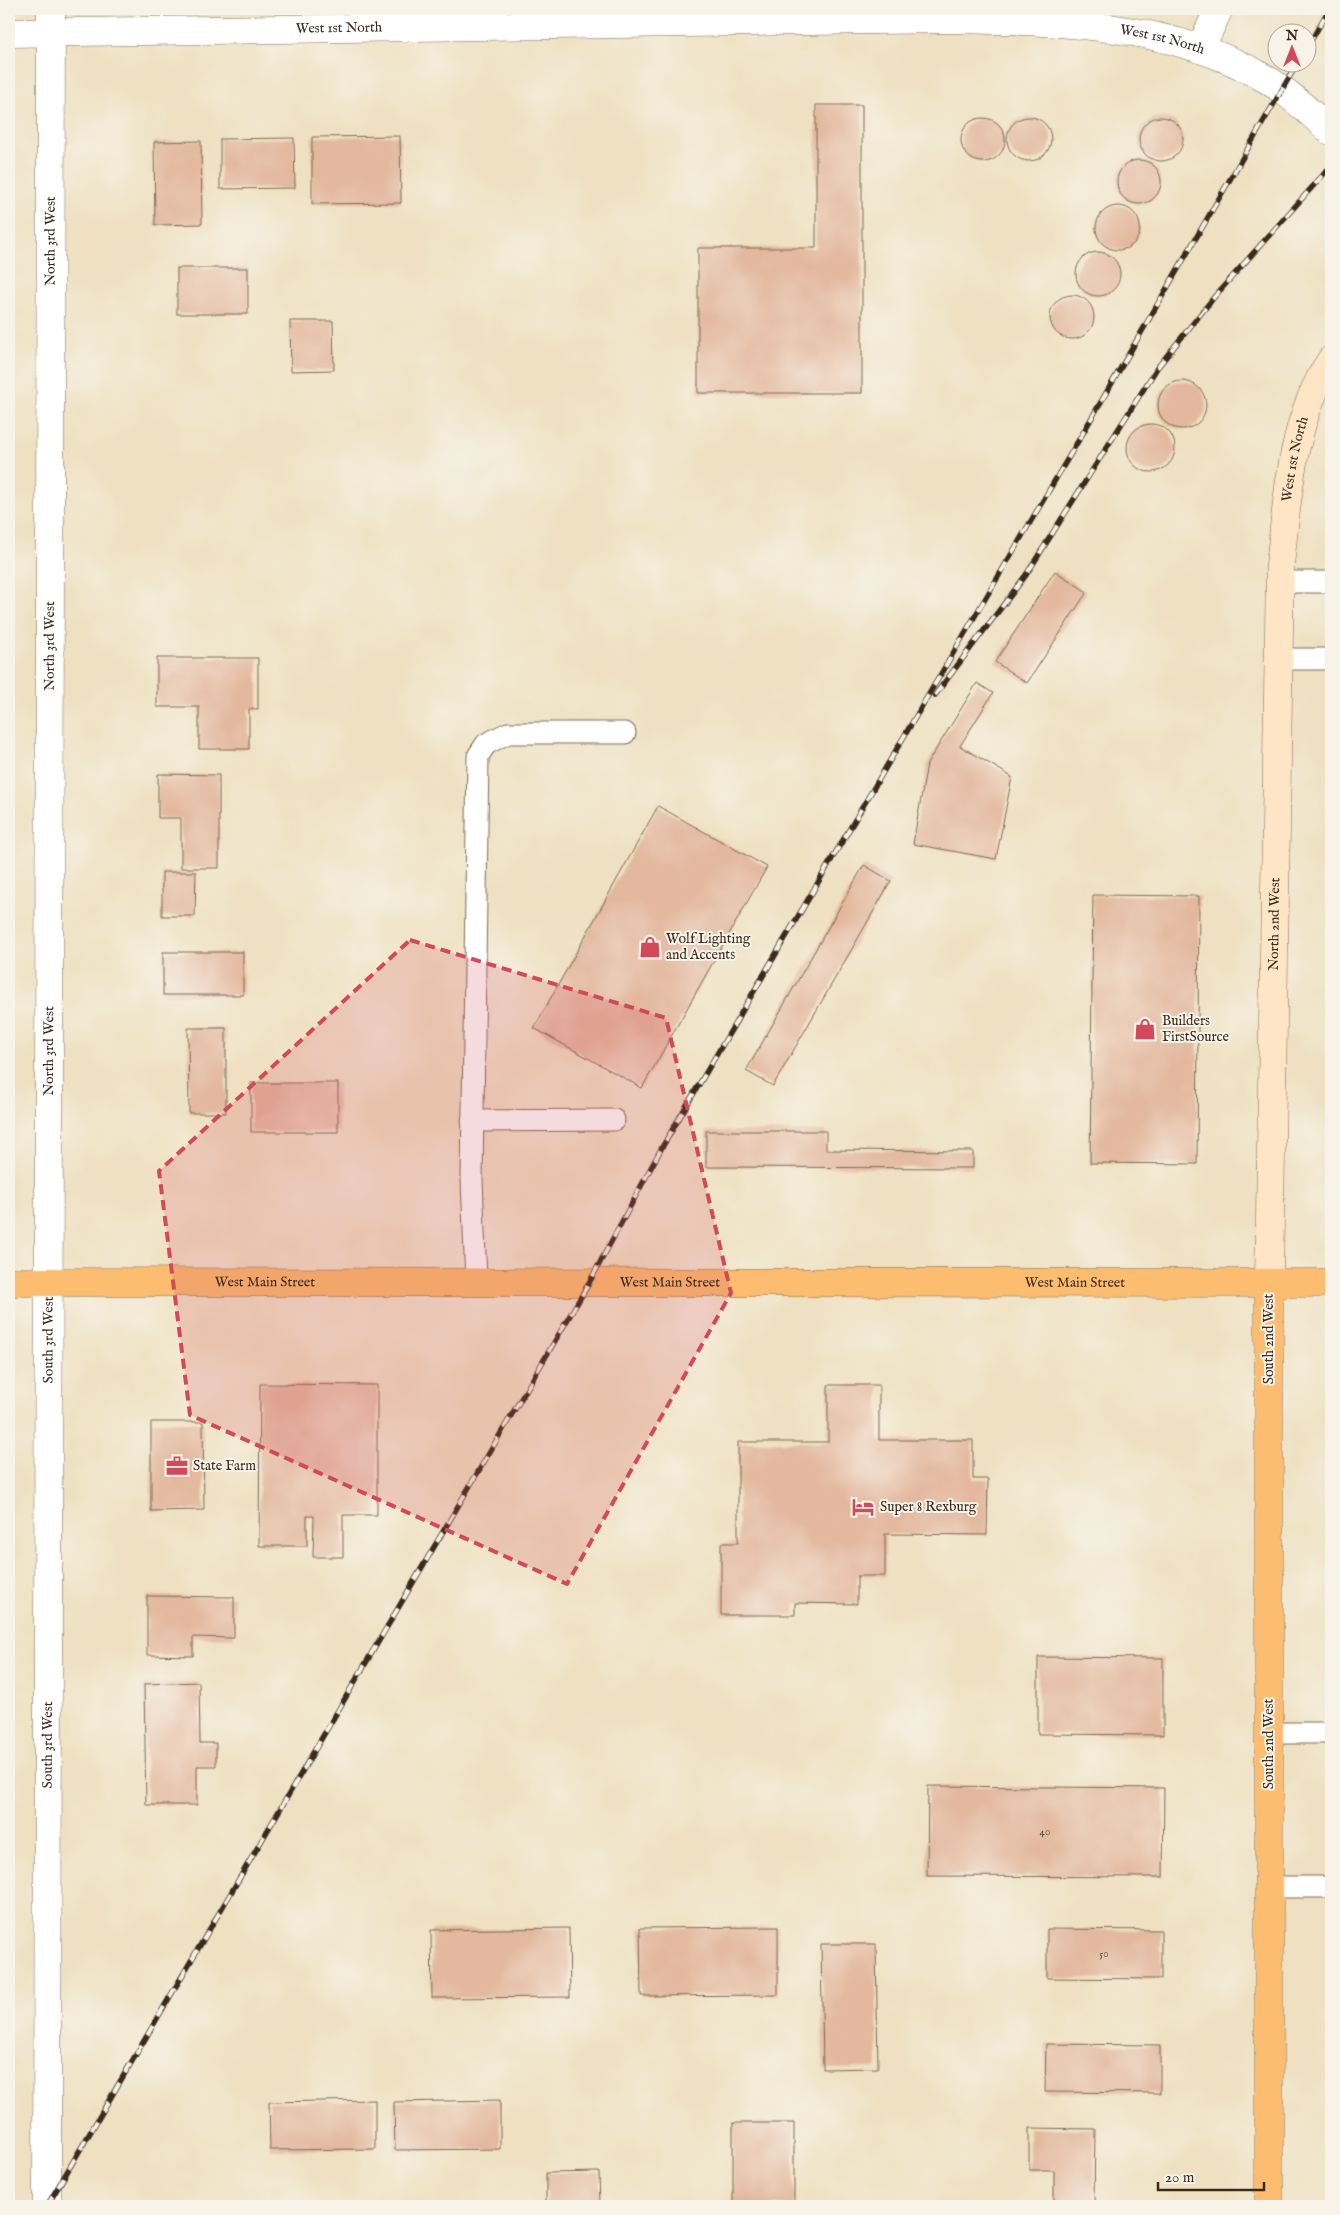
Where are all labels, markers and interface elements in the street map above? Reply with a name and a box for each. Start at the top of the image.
street label: West 1st North [296,18,383,38]
street label: West 1st North [1119,21,1208,59]
north arrow [1268,22,1318,72]
text: N [1285,27,1298,45]
street label: North 3rd West [41,196,60,286]
street label: West 1st North [1278,414,1313,503]
street label: North 3rd West [41,601,59,691]
street label: North 2nd West [1265,877,1284,971]
place label: Wolf Lighting and Accents [666,930,751,964]
shop icon: Wolf Lighting and Accents [637,934,663,960]
street label: North 3rd West [40,1006,58,1096]
place label: Builders FirstSource [1162,1012,1230,1046]
shop icon: Builders FirstSource [1132,1016,1158,1042]
street label: West Main Street [215,1273,315,1291]
street label: West Main Street [620,1273,720,1292]
street label: West Main Street [1025,1274,1125,1292]
street label: South 2nd West [1260,1294,1278,1384]
street label: South 3rd West [39,1296,58,1384]
office icon: State Farm [164,1453,190,1479]
place label: State Farm [193,1457,256,1475]
hotel icon: Super 8 Rexburg [850,1494,876,1520]
place label: Super 8 Rexburg [880,1498,977,1516]
street label: South 2nd West [1260,1699,1278,1789]
street label: South 3rd West [39,1701,57,1789]
house number: 40 [1040,1825,1050,1839]
house number: 50 [1099,1947,1109,1961]
scale bar [1158,2160,1264,2192]
text: 20 m [1165,2168,1195,2187]

